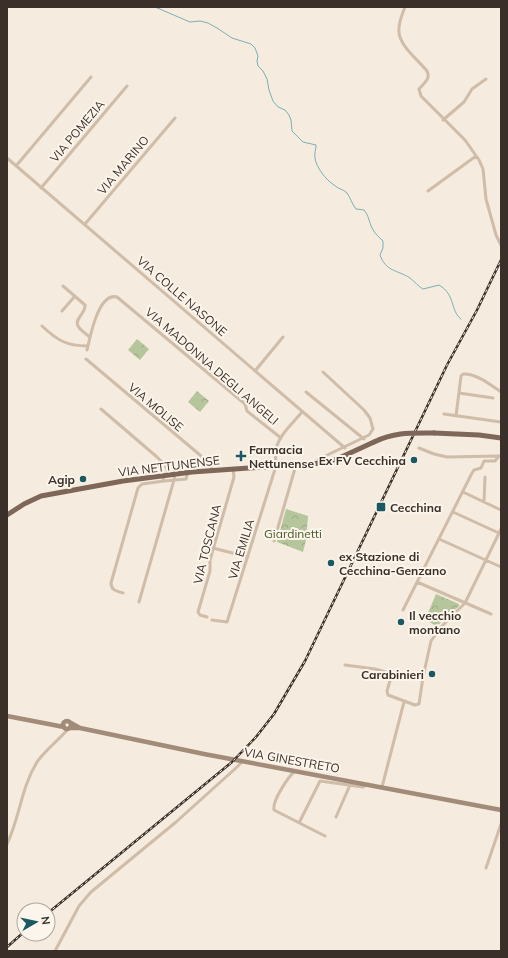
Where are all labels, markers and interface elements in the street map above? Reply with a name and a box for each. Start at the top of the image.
street label: VIA POMEZIA [47,97,108,165]
street label: VIA MARINO [94,133,152,197]
street label: VIA COLLE NASONE [134,253,230,339]
street label: VIA MADONNA DEGLI ANGELI [142,304,282,428]
street label: VIA MOLISE [125,380,187,434]
place label: Farmacia Nettunense [249,442,315,471]
marker: Farmacia Nettunense [236,451,246,461]
street label: VIA NETTUNENSE [117,452,221,480]
place label: Ex FV Cecchina [319,453,406,468]
marker: Ex FV Cecchina [409,455,419,465]
place label: Agip [48,472,75,487]
marker: Agip [78,474,88,484]
place label: Cecchina [390,500,441,515]
marker: Cecchina [375,501,387,513]
street label: VIA TOSCANA [190,502,224,585]
street label: VIA EMILIA [225,517,257,581]
park label: Giardinetti [264,526,322,541]
place label: ex Stazione di Cecchina-Genzano [339,549,446,578]
marker: ex Stazione di Cecchina-Genzano [326,558,336,568]
place label: Il vecchio montano [409,608,461,637]
marker: Il vecchio montano [396,617,406,627]
place label: Carabinieri [361,667,424,682]
marker: Carabinieri [427,669,437,679]
street label: VIA GINESTRETO [243,744,341,776]
north arrow [16,902,56,942]
text: N [38,915,53,926]

